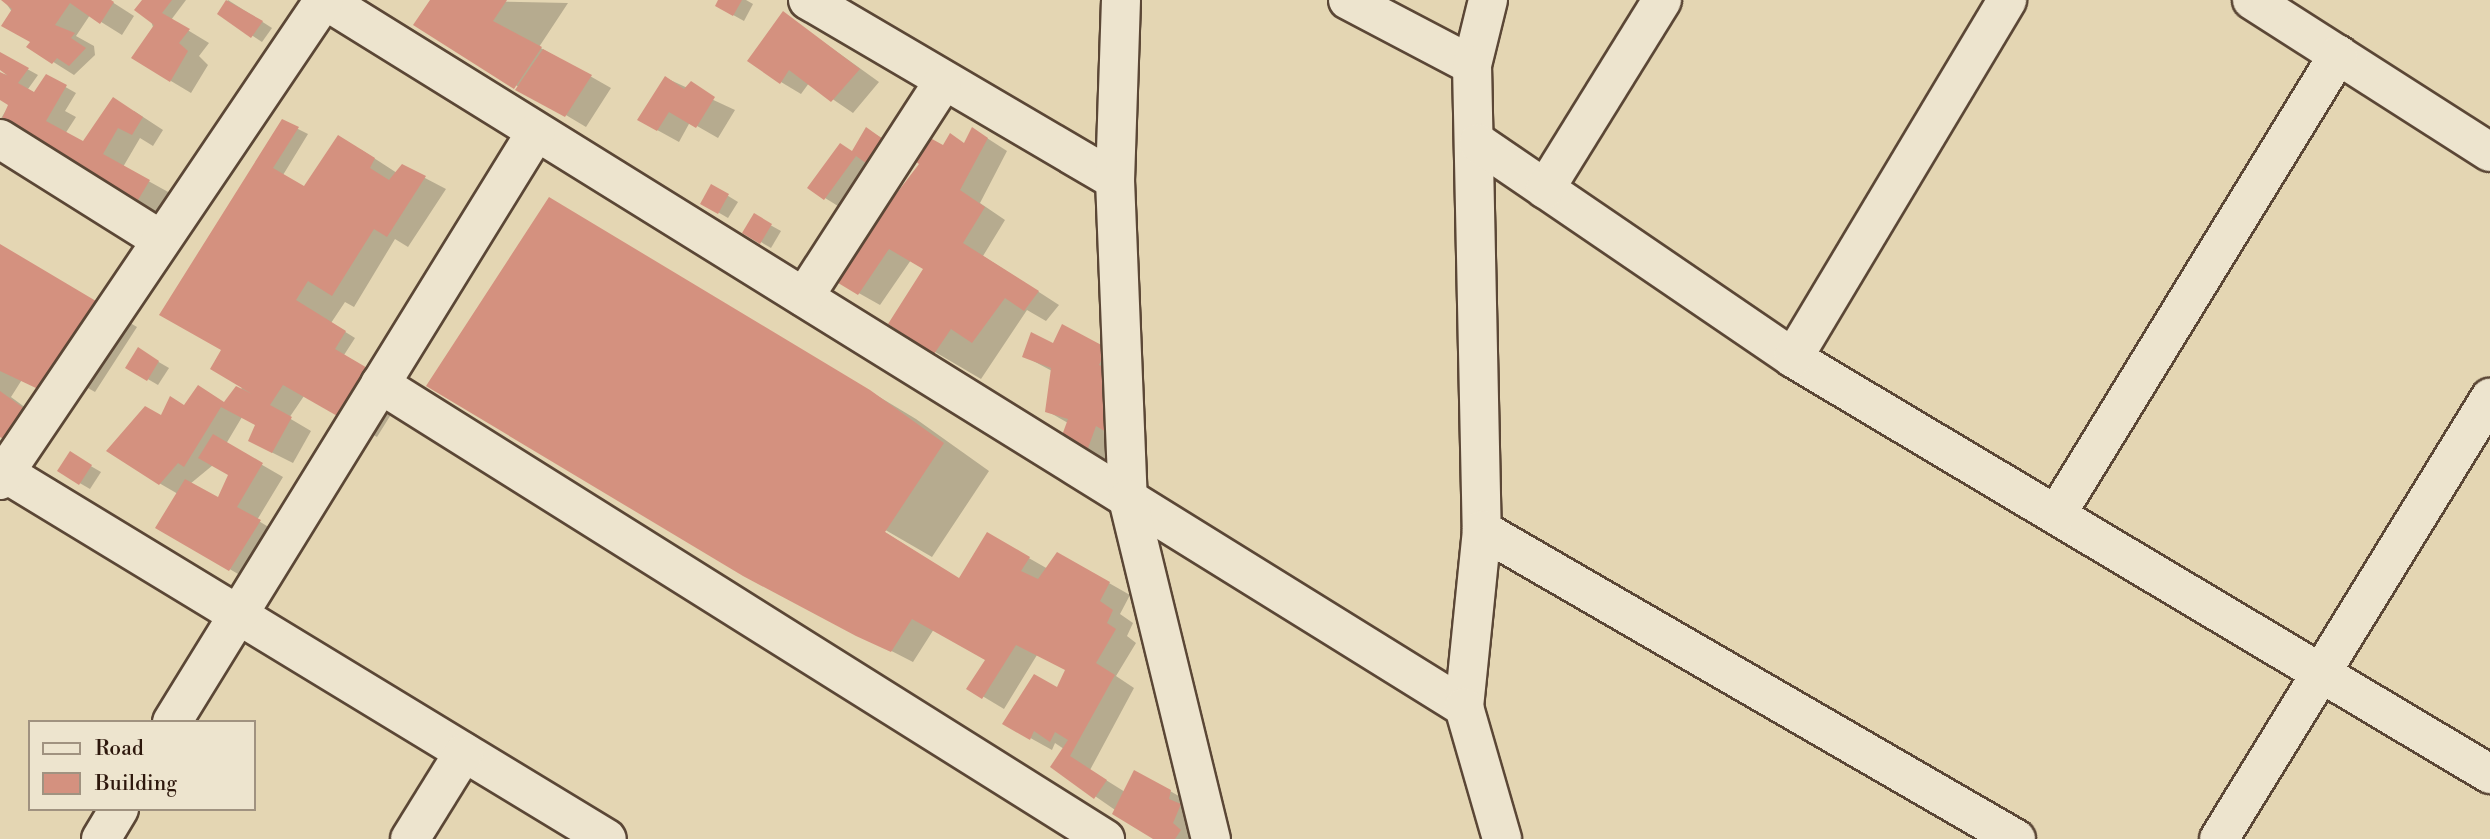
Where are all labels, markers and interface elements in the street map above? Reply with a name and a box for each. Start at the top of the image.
legend [28,720,256,811]
text: Road [95,736,144,762]
text: Building [95,771,177,797]

